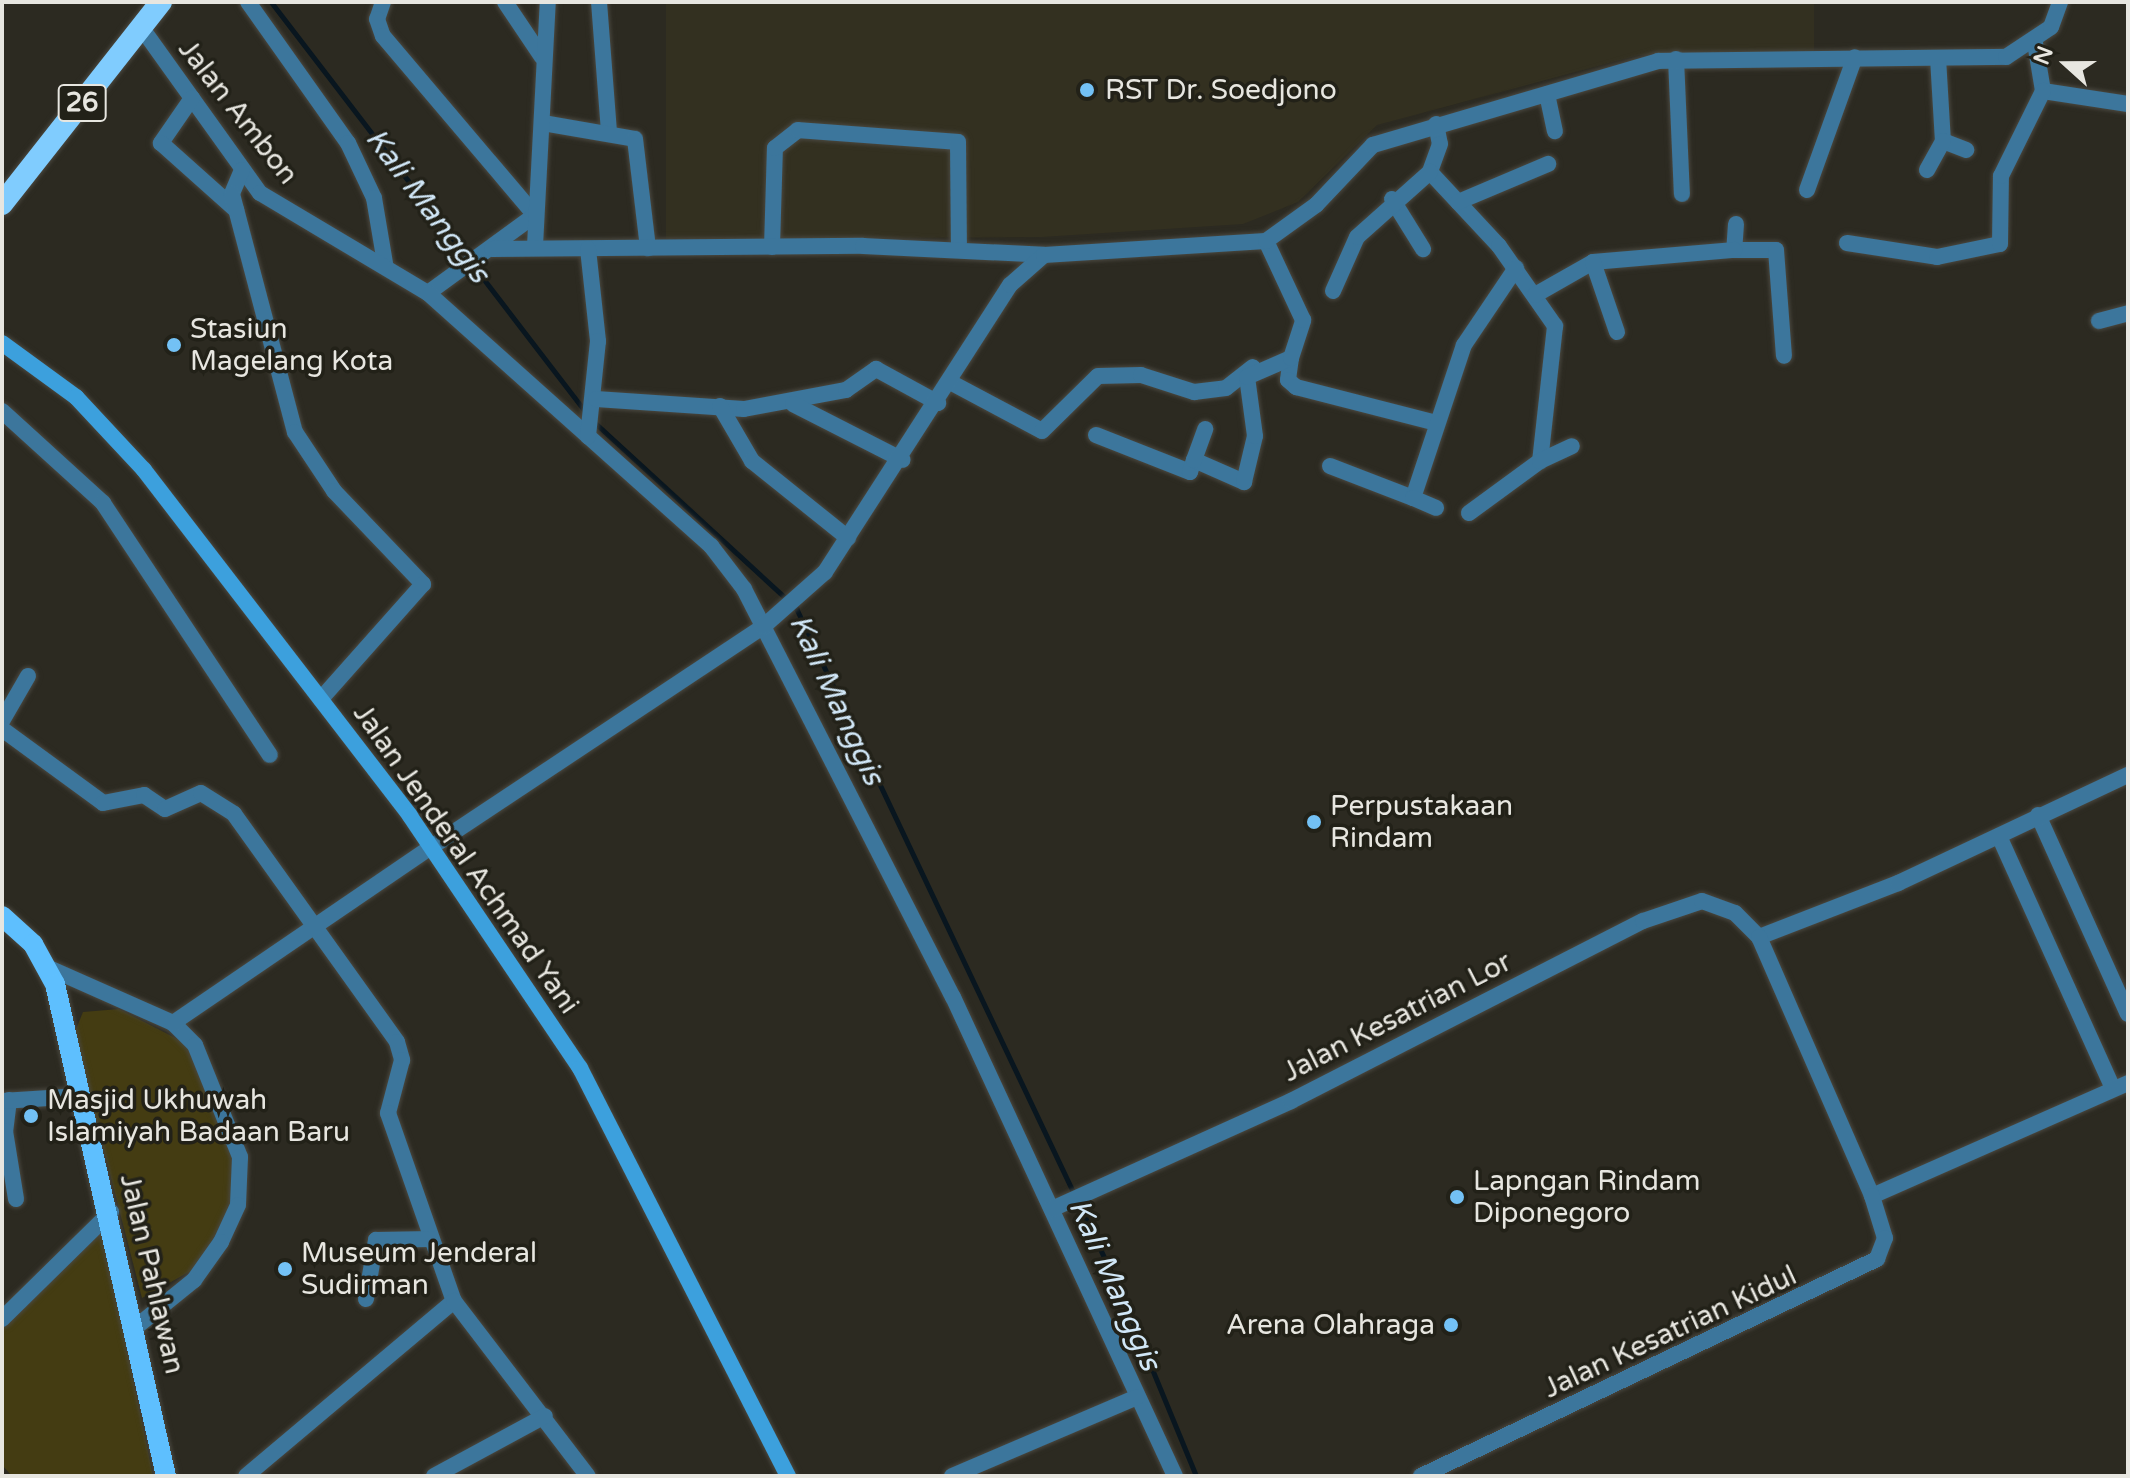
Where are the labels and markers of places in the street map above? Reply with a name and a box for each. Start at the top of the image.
place label: RST Dr. Soedjono [1105,73,1337,107]
marker: RST Dr. Soedjono [1076,79,1098,101]
place label: Stasiun Magelang Kota [190,312,393,378]
marker: Stasiun Magelang Kota [165,336,183,354]
place label: Perpustakaan Rindam [1330,789,1513,855]
marker: Perpustakaan Rindam [1305,813,1323,831]
place label: Masjid Ukhuwah Islamiyah Badaan Baru [47,1083,350,1149]
marker: Masjid Ukhuwah Islamiyah Badaan Baru [22,1107,40,1125]
place label: Lapngan Rindam Diponegoro [1473,1164,1700,1230]
marker: Lapngan Rindam Diponegoro [1448,1188,1466,1206]
place label: Museum Jenderal Sudirman [301,1236,537,1302]
marker: Museum Jenderal Sudirman [276,1260,294,1278]
place label: Arena Olahraga [1226,1308,1435,1342]
marker: Arena Olahraga [1442,1316,1460,1334]

